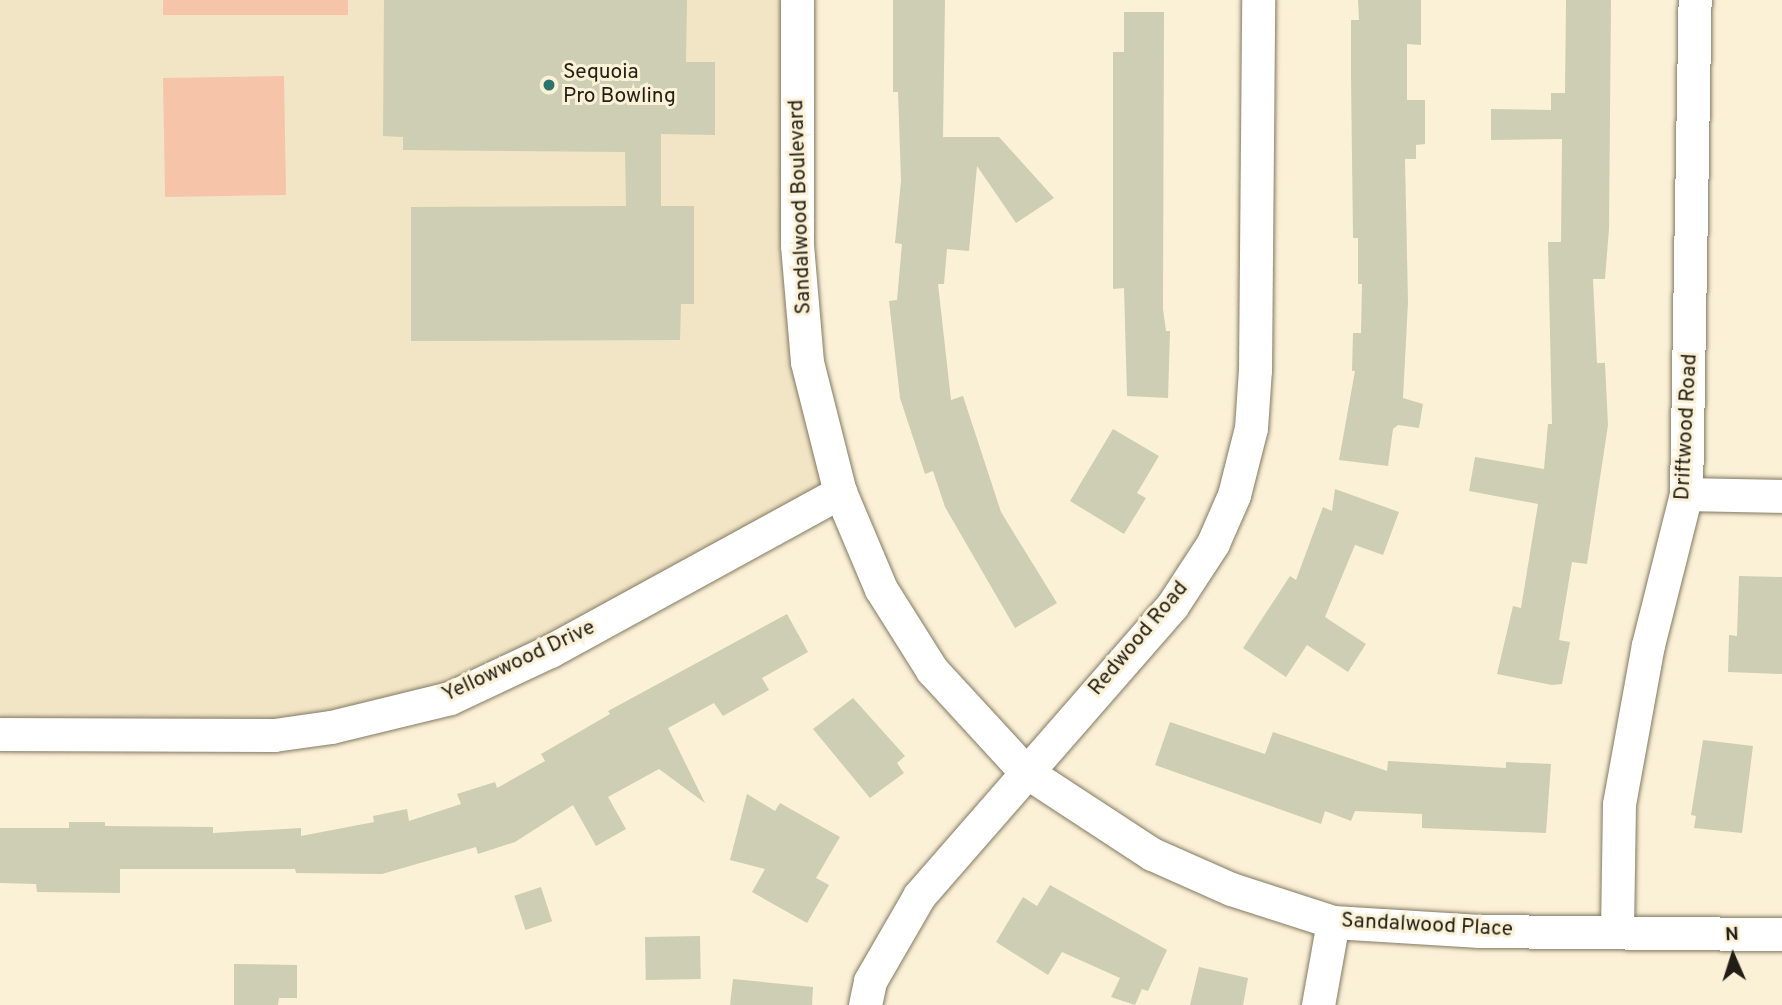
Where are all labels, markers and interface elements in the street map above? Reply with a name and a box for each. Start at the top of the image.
place label: Sequoia Pro Bowling [563,60,676,110]
marker: Sequoia Pro Bowling [541,77,557,93]
street label: Sandalwood Boulevard [785,99,817,315]
street label: Driftwood Road [1671,353,1703,501]
street label: Redwood Road [1084,577,1194,701]
street label: Yellowwood Drive [439,616,599,708]
street label: Sandalwood Place [1340,909,1514,943]
north arrow [1698,921,1768,991]
text: N [1724,923,1739,947]

